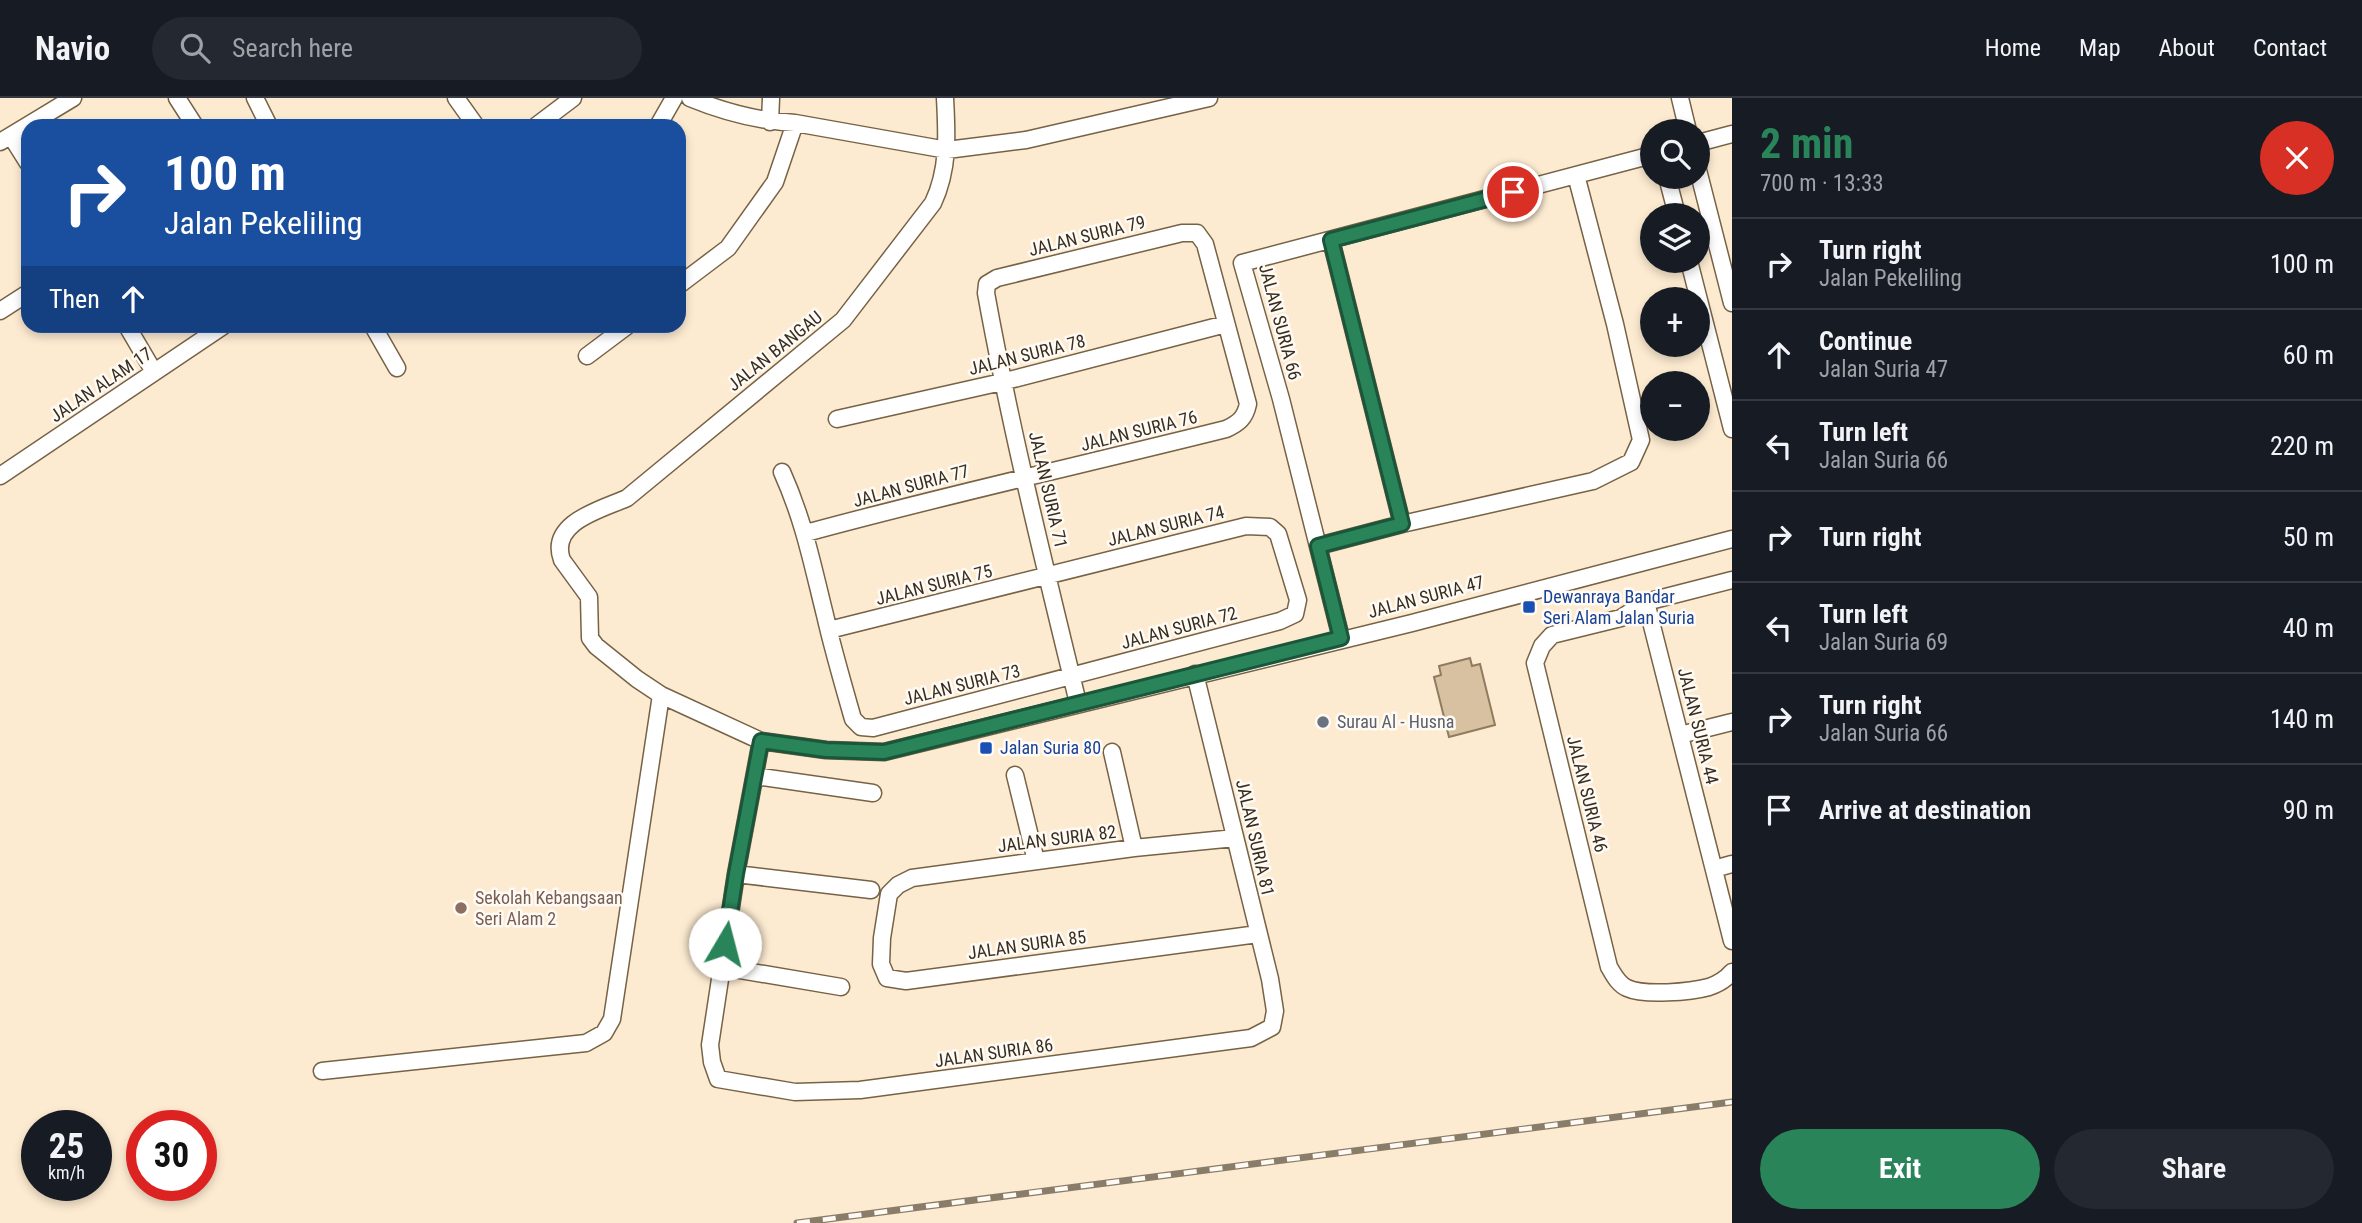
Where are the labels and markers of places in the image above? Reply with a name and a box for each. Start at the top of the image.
pin [1483,162,1543,222]
place label: Dewanraya Bandar Seri Alam Jalan Suria [1543,586,1695,628]
marker: Dewanraya Bandar Seri Alam Jalan Suria [1521,599,1537,615]
place label: Surau Al - Husna [1337,711,1454,732]
marker: Surau Al - Husna [1315,714,1331,730]
place label: Jalan Suria 80 [1000,737,1101,758]
marker: Jalan Suria 80 [978,740,994,756]
place label: Sekolah Kebangsaan Seri Alam 2 [475,887,623,929]
marker: Sekolah Kebangsaan Seri Alam 2 [453,900,469,916]

